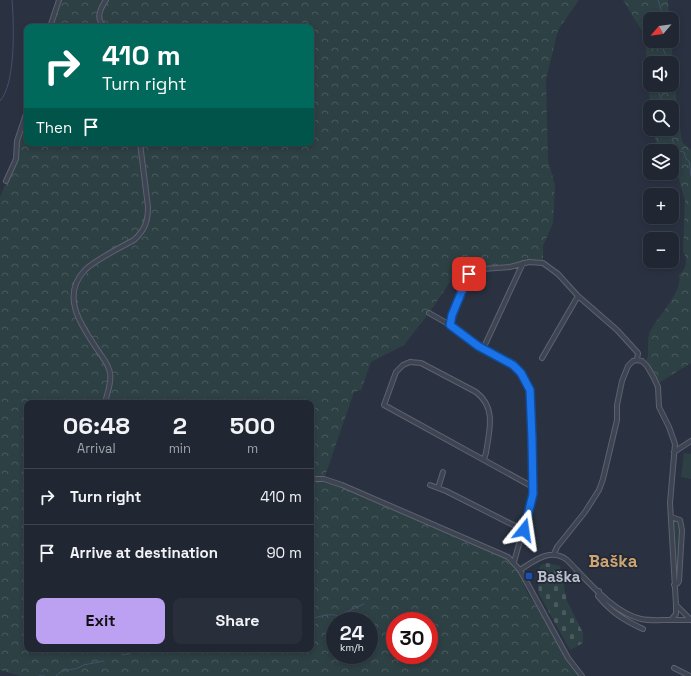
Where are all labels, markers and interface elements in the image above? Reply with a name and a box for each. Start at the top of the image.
north arrow [643,12,679,48]
map controls [643,12,679,268]
text: 410 m [102,37,181,73]
icon: right [36,40,88,92]
button: sound [643,56,679,92]
text: Turn right [102,72,186,95]
button: search [643,100,679,136]
icon: arrive [80,116,102,138]
text: Then [36,118,72,137]
button: layers [643,144,679,180]
button: + [643,188,679,224]
button: − [643,232,679,268]
pin [452,257,486,291]
icon: arrive [458,263,480,285]
text: 06:48 [63,410,130,441]
text: 2 [173,410,187,441]
text: 500 [230,410,275,441]
text: Arrival [77,440,116,457]
text: min [169,440,191,457]
text: m [247,440,258,457]
icon: right [36,486,58,508]
text: Turn right [70,487,141,506]
text: 410 m [260,487,302,506]
position arrow [503,509,545,551]
icon: arrive [36,542,58,564]
text: Arrive at destination [70,543,218,562]
text: 90 m [266,543,302,562]
district label: Baška [588,550,638,572]
place label: Baška [537,567,581,586]
marker: Baška [524,571,534,581]
button: Exit [36,598,165,644]
button: Share [173,598,302,644]
speed limit sign: 30 [386,612,438,664]
text: 24 [340,620,364,646]
text: km/h [340,641,364,654]

